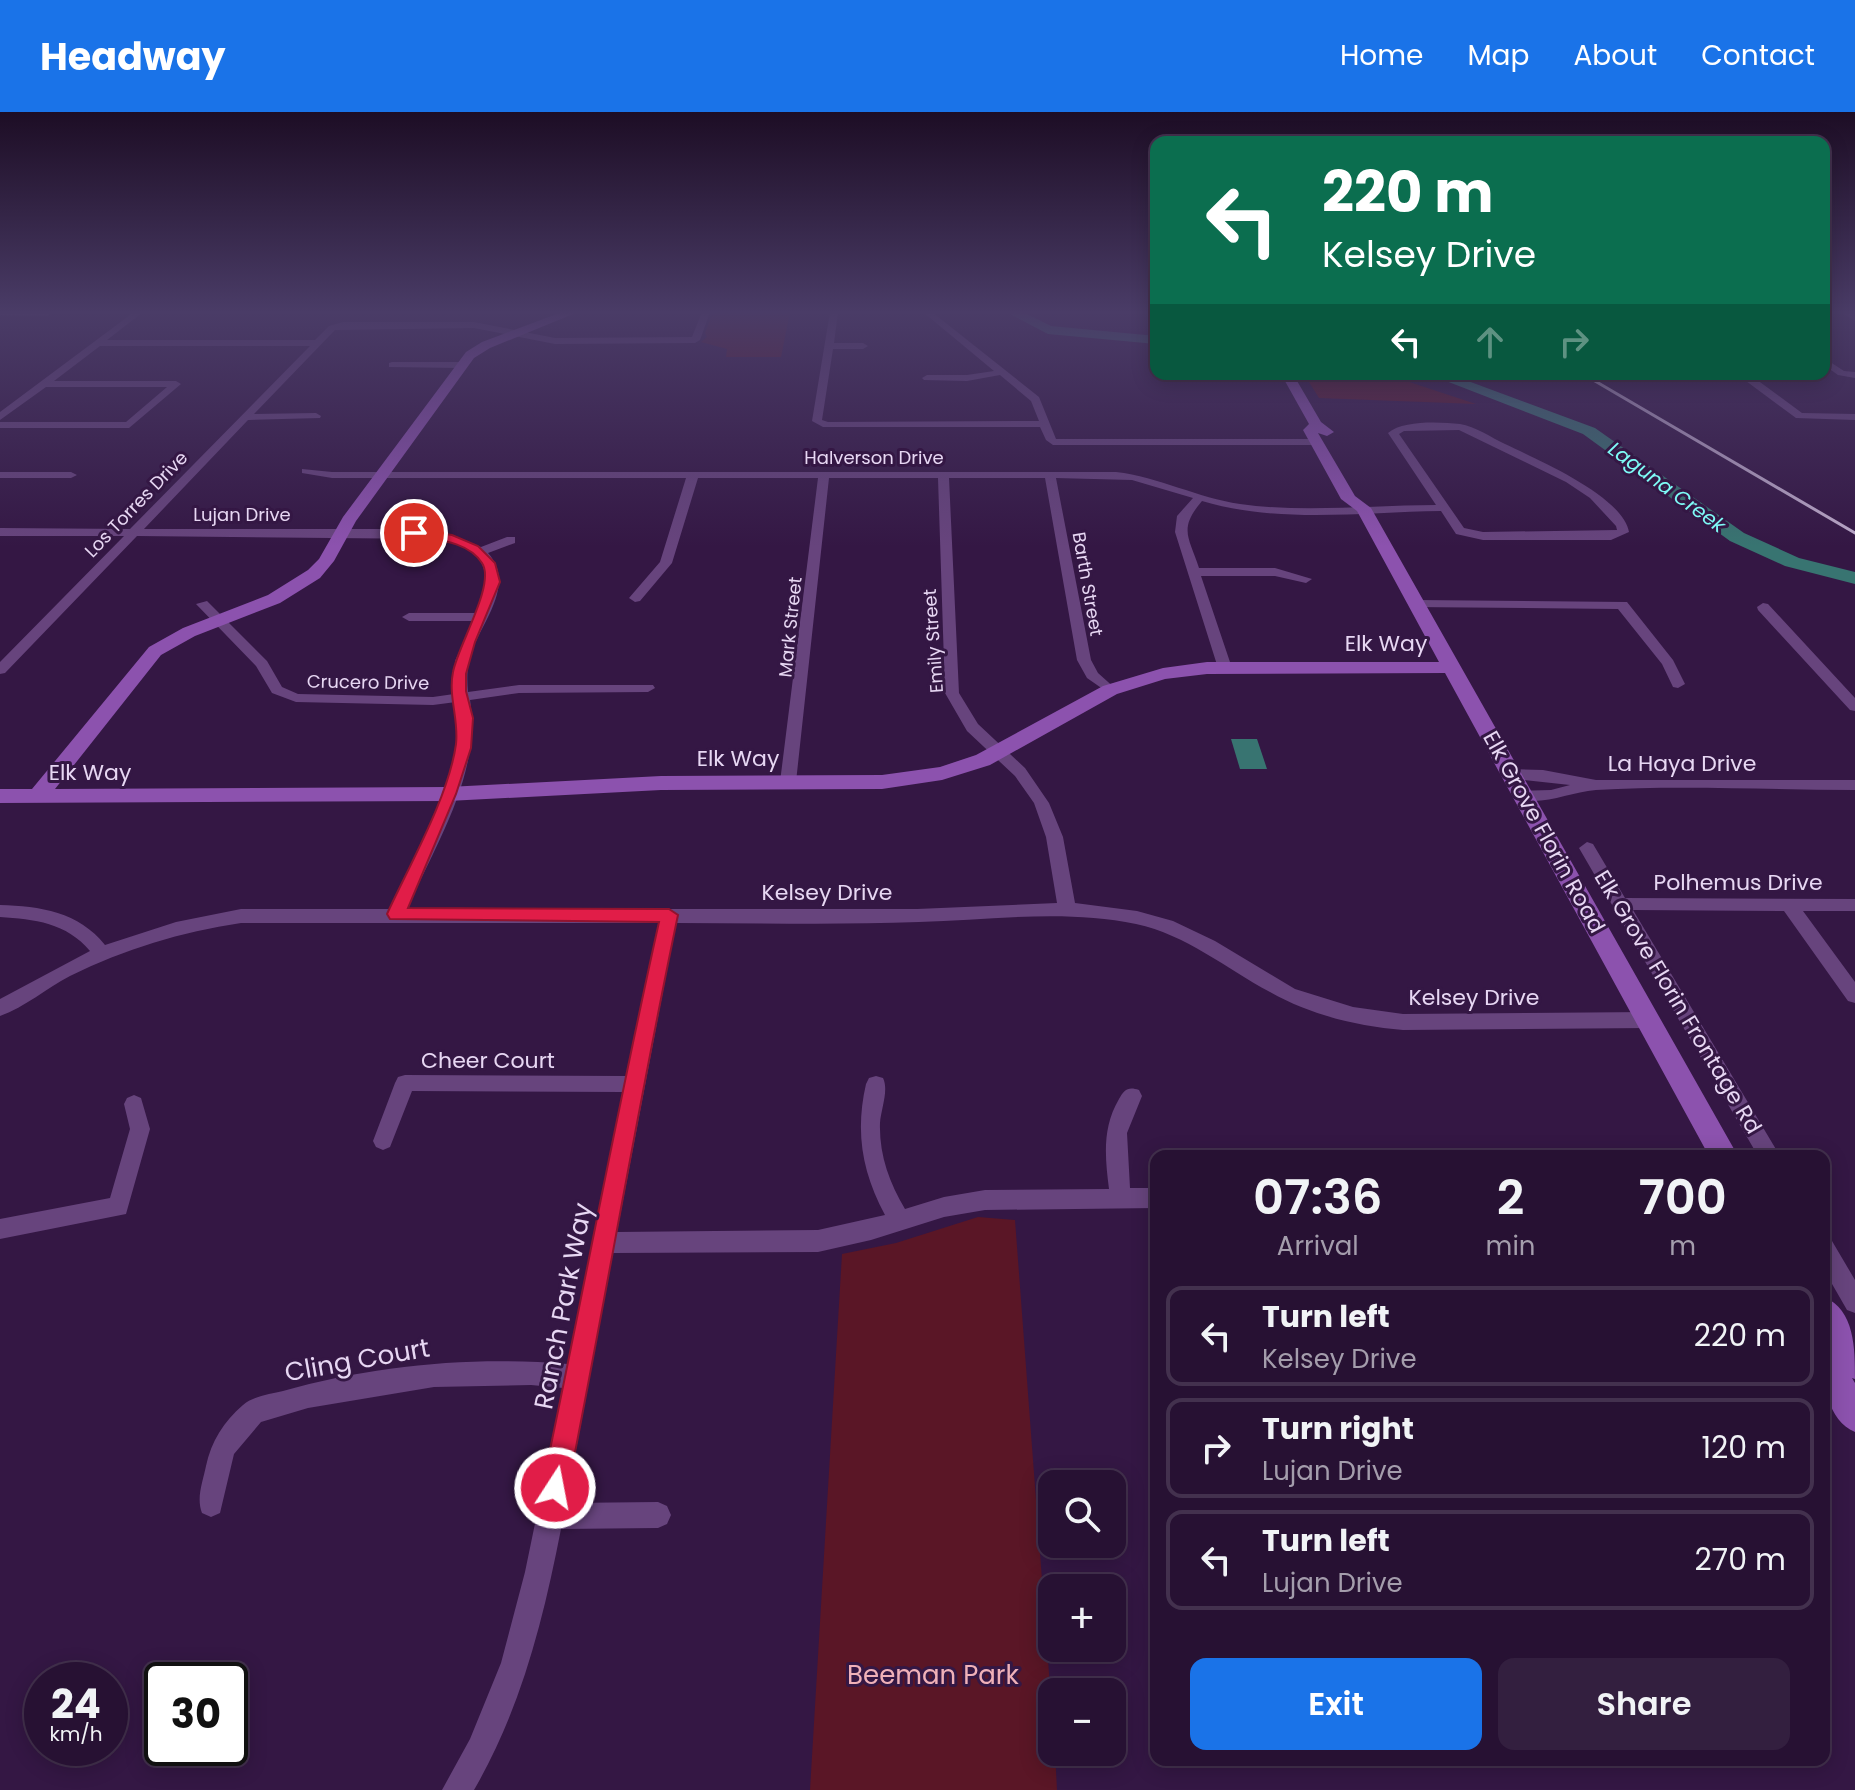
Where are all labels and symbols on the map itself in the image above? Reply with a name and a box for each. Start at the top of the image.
water label: Laguna Creek [1603,435,1733,540]
street label: Los Torres Drive [79,445,193,563]
street label: Halverson Drive [804,445,944,470]
pin [380,499,448,567]
street label: Lujan Drive [193,502,291,527]
street label: Barth Street [1067,530,1109,638]
street label: Mark Street [772,575,808,679]
street label: Emily Street [917,588,949,694]
street label: Elk Way [1345,628,1428,659]
street label: Crucero Drive [307,668,429,696]
street label: Elk Grove Florin Road [1476,725,1612,939]
street label: Elk Way [697,743,780,774]
street label: La Haya Drive [1608,748,1756,779]
street label: Elk Way [49,757,132,788]
street label: Elk Grove Florin Frontage Rd [1587,864,1769,1140]
street label: Polhemus Drive [1653,867,1823,898]
street label: Kelsey Drive [762,877,892,908]
street label: Kelsey Drive [1409,982,1539,1013]
street label: Cheer Court [421,1045,555,1076]
street label: Ranch Park Way [525,1199,601,1412]
street label: Cling Court [282,1330,432,1390]
position arrow [513,1446,597,1530]
park label: Beeman Park [847,1657,1020,1693]
speed limit sign: 30 [144,1662,248,1766]

